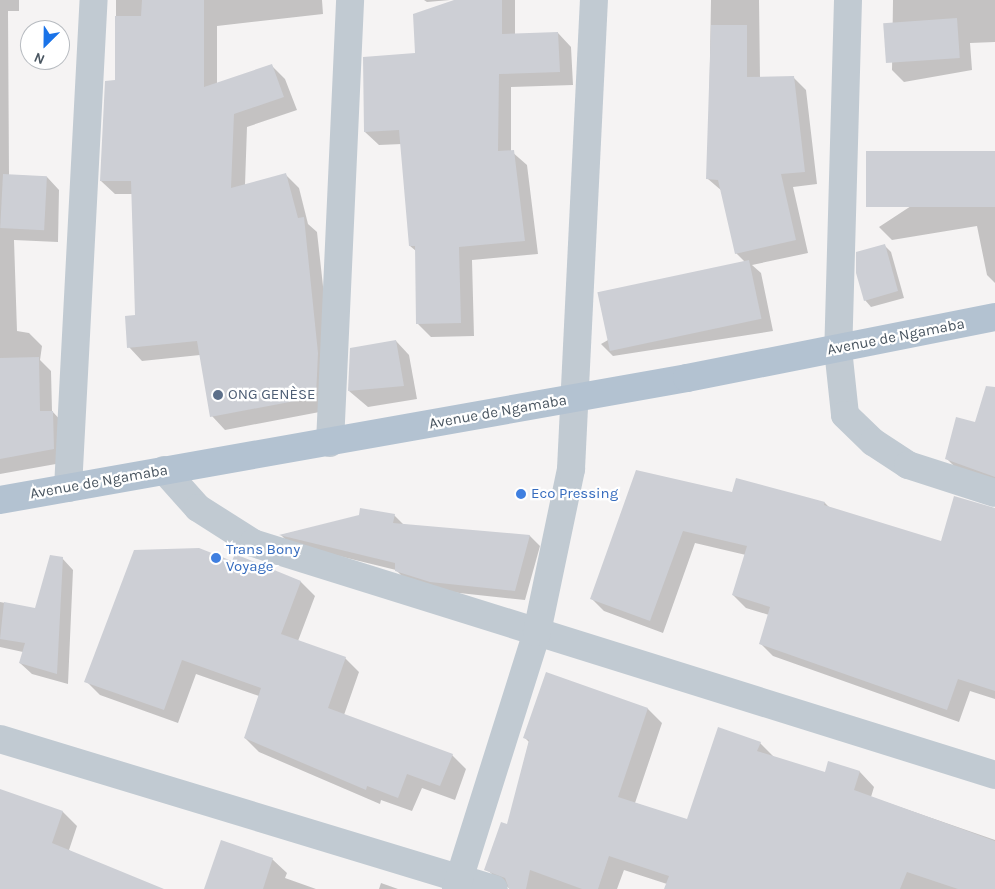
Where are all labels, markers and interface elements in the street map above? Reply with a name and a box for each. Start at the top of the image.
north arrow [20,20,70,70]
text: N [31,49,47,68]
street label: Avenue de Ngamaba [826,315,966,359]
place label: ONG GENÈSE [228,386,315,404]
marker: ONG GENÈSE [212,389,224,401]
street label: Avenue de Ngamaba [428,391,568,433]
street label: Avenue de Ngamaba [29,461,169,503]
place label: Eco Pressing [531,485,618,503]
marker: Eco Pressing [515,488,527,500]
place label: Trans Bony Voyage [226,540,300,575]
marker: Trans Bony Voyage [210,552,222,564]

